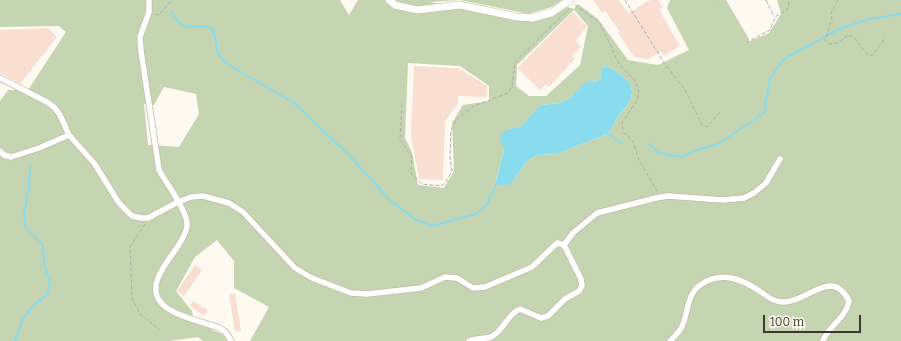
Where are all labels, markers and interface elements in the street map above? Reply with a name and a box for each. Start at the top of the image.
scale bar [765,307,863,333]
text: 100 m [770,315,804,329]

